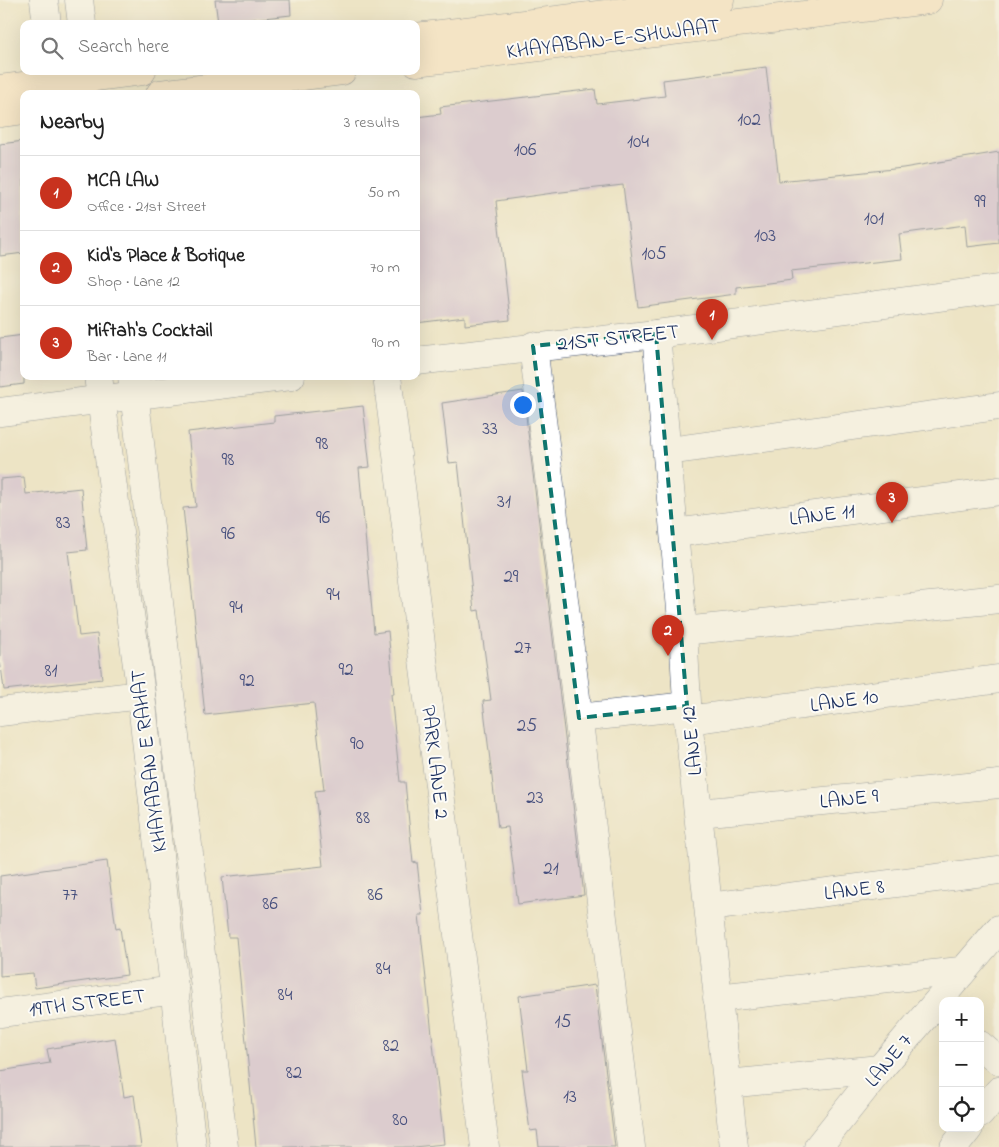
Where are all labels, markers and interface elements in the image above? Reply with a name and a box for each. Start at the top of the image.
street label: KHAYABAN-E-SHUJAAT [505,12,722,68]
search box [20,20,420,75]
icon: search [38,34,66,62]
text: Search here [78,34,169,61]
house number: 102 [737,107,761,134]
text: Nearby [40,108,104,138]
text: 3 results [344,111,400,135]
house number: 104 [627,129,649,156]
house number: 106 [514,137,536,164]
text: MCA LAW [87,168,159,195]
text: 1 [53,181,59,205]
text: 50 m [368,181,400,205]
house number: 99 [974,189,986,216]
text: Office · 21st Street [87,195,206,219]
house number: 101 [864,206,884,233]
house number: 103 [754,223,776,250]
house number: 105 [641,241,667,268]
text: Kid's Place & Botique [87,243,245,270]
text: 2 [52,256,60,280]
text: 70 m [370,256,400,280]
text: Shop · Lane 12 [87,270,180,294]
pin: 1 [696,299,728,340]
text: Miftah's Cocktail [87,318,212,345]
street label: 21ST STREET [556,318,681,360]
text: 3 [53,331,59,355]
text: 90 m [372,331,400,355]
text: Bar · Lane 11 [87,345,167,369]
your location [510,392,536,418]
house number: 33 [482,416,498,443]
house number: 98 [316,431,328,458]
house number: 98 [222,447,234,474]
pin: 3 [876,482,908,523]
house number: 31 [497,489,511,516]
street label: LANE 11 [788,497,857,535]
house number: 96 [316,505,330,532]
house number: 83 [56,510,71,537]
house number: 96 [221,521,235,548]
house number: 29 [503,564,519,591]
house number: 94 [326,582,340,609]
house number: 94 [229,595,243,622]
pin: 2 [652,615,684,656]
house number: 27 [514,635,532,662]
house number: 92 [338,657,354,684]
house number: 81 [44,658,58,685]
street label: KHAYABAN E RAHAT [124,668,176,854]
house number: 92 [239,668,255,695]
street label: LANE 10 [808,682,880,722]
street label: PARK LANE 2 [412,704,456,821]
street label: LANE 12 [674,704,712,777]
house number: 25 [517,713,537,740]
house number: 90 [350,731,364,758]
street label: LANE 9 [818,782,881,818]
house number: 23 [526,785,544,812]
house number: 88 [356,805,370,832]
house number: 21 [543,856,559,883]
street label: LANE 8 [822,872,886,910]
house number: 77 [62,882,78,909]
house number: 86 [367,882,383,909]
house number: 86 [262,891,278,918]
house number: 84 [376,956,391,983]
street label: 19TH STREET [27,982,147,1026]
house number: 84 [278,982,293,1009]
map controls [939,997,984,1132]
button: + [939,997,984,1042]
house number: 15 [555,1009,572,1036]
street label: LANE 7 [859,1028,921,1095]
house number: 82 [383,1033,399,1060]
button: − [939,1042,984,1087]
house number: 82 [286,1060,302,1087]
house number: 13 [563,1084,577,1111]
button: locate [939,1087,984,1132]
house number: 80 [392,1107,408,1134]

